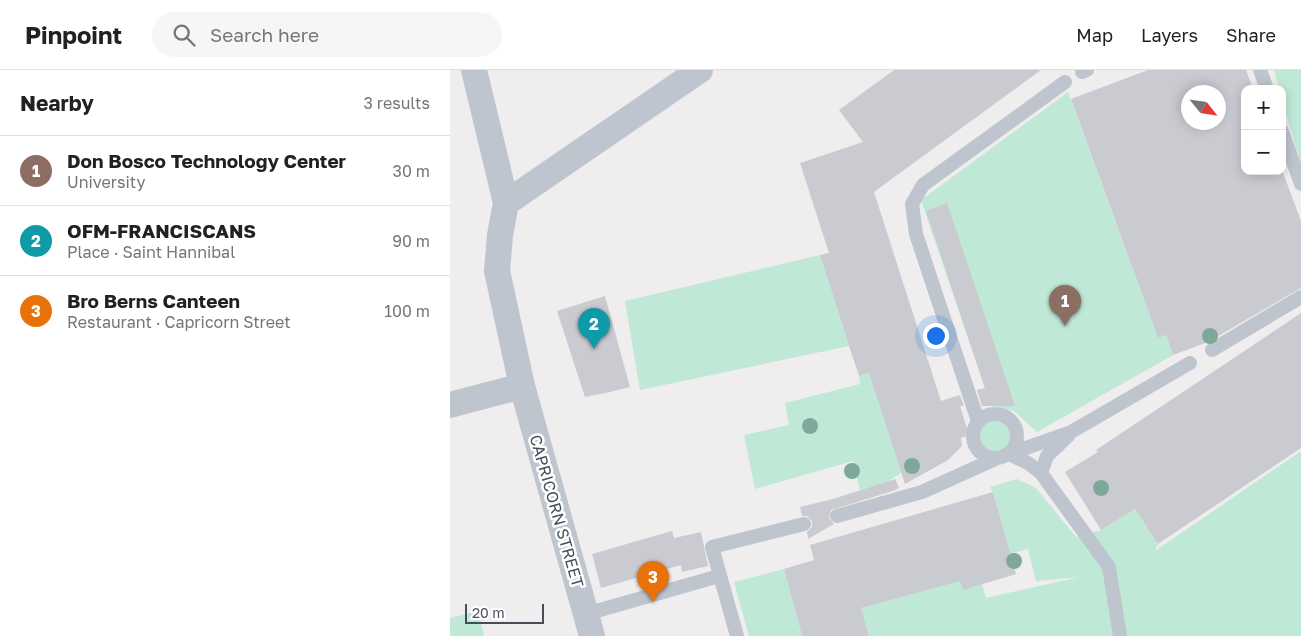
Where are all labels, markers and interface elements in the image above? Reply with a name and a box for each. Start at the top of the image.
search box [152,12,502,57]
text: Pinpoint [25,20,122,49]
icon: search [170,21,198,49]
text: Search here [210,23,319,46]
text: Map [1076,24,1113,46]
text: Layers [1141,24,1198,46]
text: Share [1226,24,1276,46]
north arrow [1181,85,1226,130]
map controls [1241,85,1286,175]
button: + [1241,85,1286,130]
text: Nearby [20,90,94,116]
text: 3 results [363,93,430,113]
button: − [1241,130,1286,175]
text: Don Bosco Technology Center [67,149,346,172]
text: 1 [32,161,40,181]
text: 30 m [393,161,430,181]
text: University [67,172,145,192]
text: OFM-FRANCISCANS [67,219,256,242]
text: 2 [31,231,41,251]
text: 90 m [392,231,430,251]
text: Place · Saint Hannibal [67,242,235,262]
pin: 1 [1049,285,1081,326]
text: Bro Berns Canteen [67,289,240,312]
text: 3 [31,301,41,321]
text: 100 m [384,301,430,321]
pin: 2 [578,308,610,349]
text: Restaurant · Capricorn Street [67,312,291,332]
your location [923,323,949,349]
street label: CAPRICORN STREET [526,432,588,590]
pin: 3 [637,561,669,602]
scale bar [465,601,544,624]
text: 20 m [472,604,505,621]

